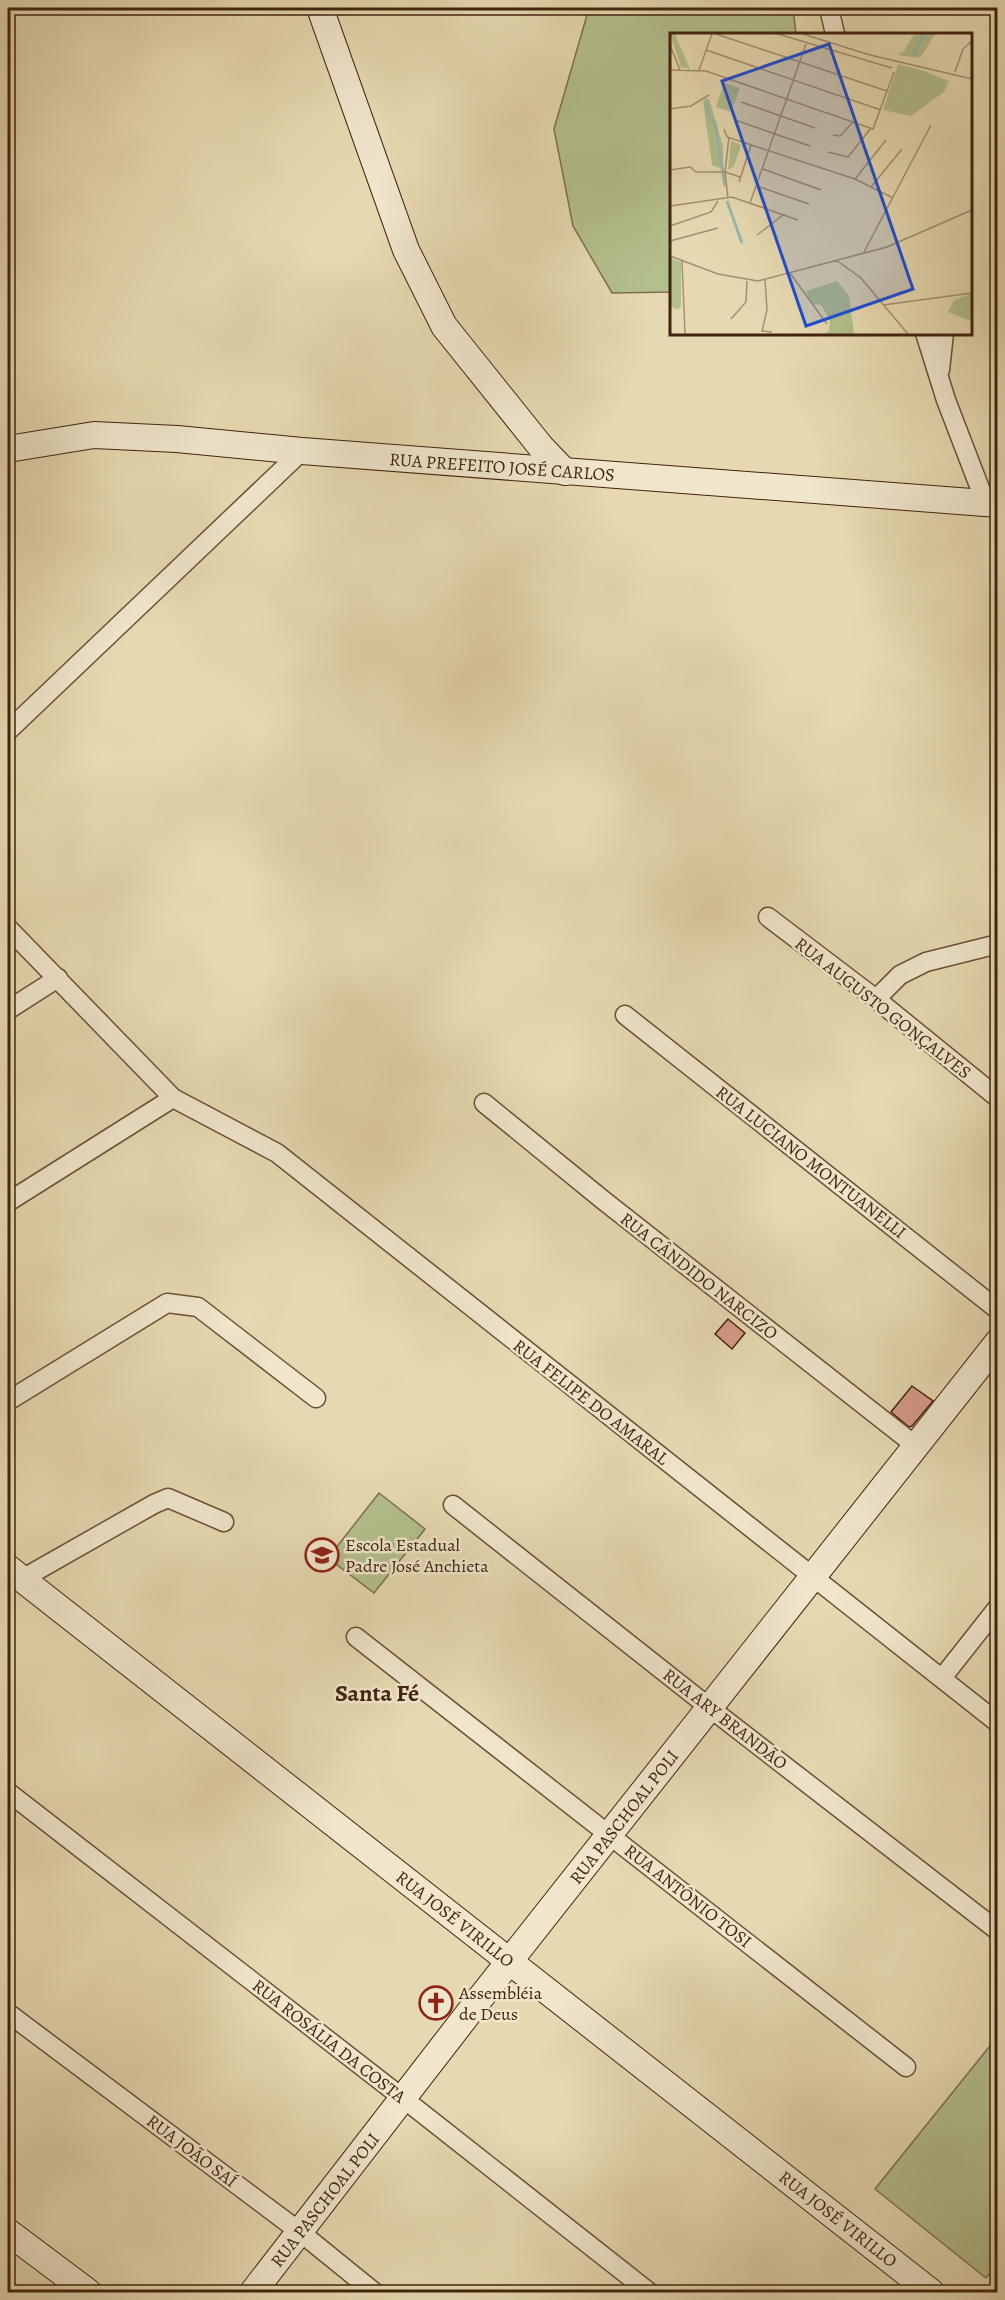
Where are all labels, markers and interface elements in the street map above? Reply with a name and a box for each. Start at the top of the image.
inset map [670,33,972,334]
street label: RUA PREFEITO JOSÉ CARLOS [388,447,616,487]
street label: RUA AUGUSTO GONÇALVES [790,932,976,1084]
street label: RUA LUCIANO MONTUANELLI [711,1080,911,1244]
street label: RUA CÂNDIDO NARCIZO [615,1207,783,1345]
street label: RUA FELIPE DO AMARAL [508,1334,675,1471]
place label: Escola Estadual Padre José Anchieta [345,1533,489,1578]
school or university icon: Escola Estadual Padre José Anchieta [304,1537,340,1573]
street label: RUA ARY BRANDÃO [658,1663,792,1775]
district label: Santa Fé [335,1677,419,1709]
street label: RUA PASCHOAL POLI [564,1745,684,1889]
street label: RUA ANTÔNIO TOSI [619,1839,757,1953]
street label: RUA JOSÉ VIRILLO [391,1865,519,1973]
street label: RUA ROSÁLIA DA COSTA [247,1973,411,2109]
place label: Assembléia de Deus [458,1981,543,2026]
church icon: Assembléia de Deus [418,1985,454,2021]
street label: RUA JOÃO SAÍ [142,2109,242,2193]
street label: RUA PASCHOAL POLI [265,2128,385,2272]
street label: RUA JOSÉ VIRILLO [774,2165,902,2273]

